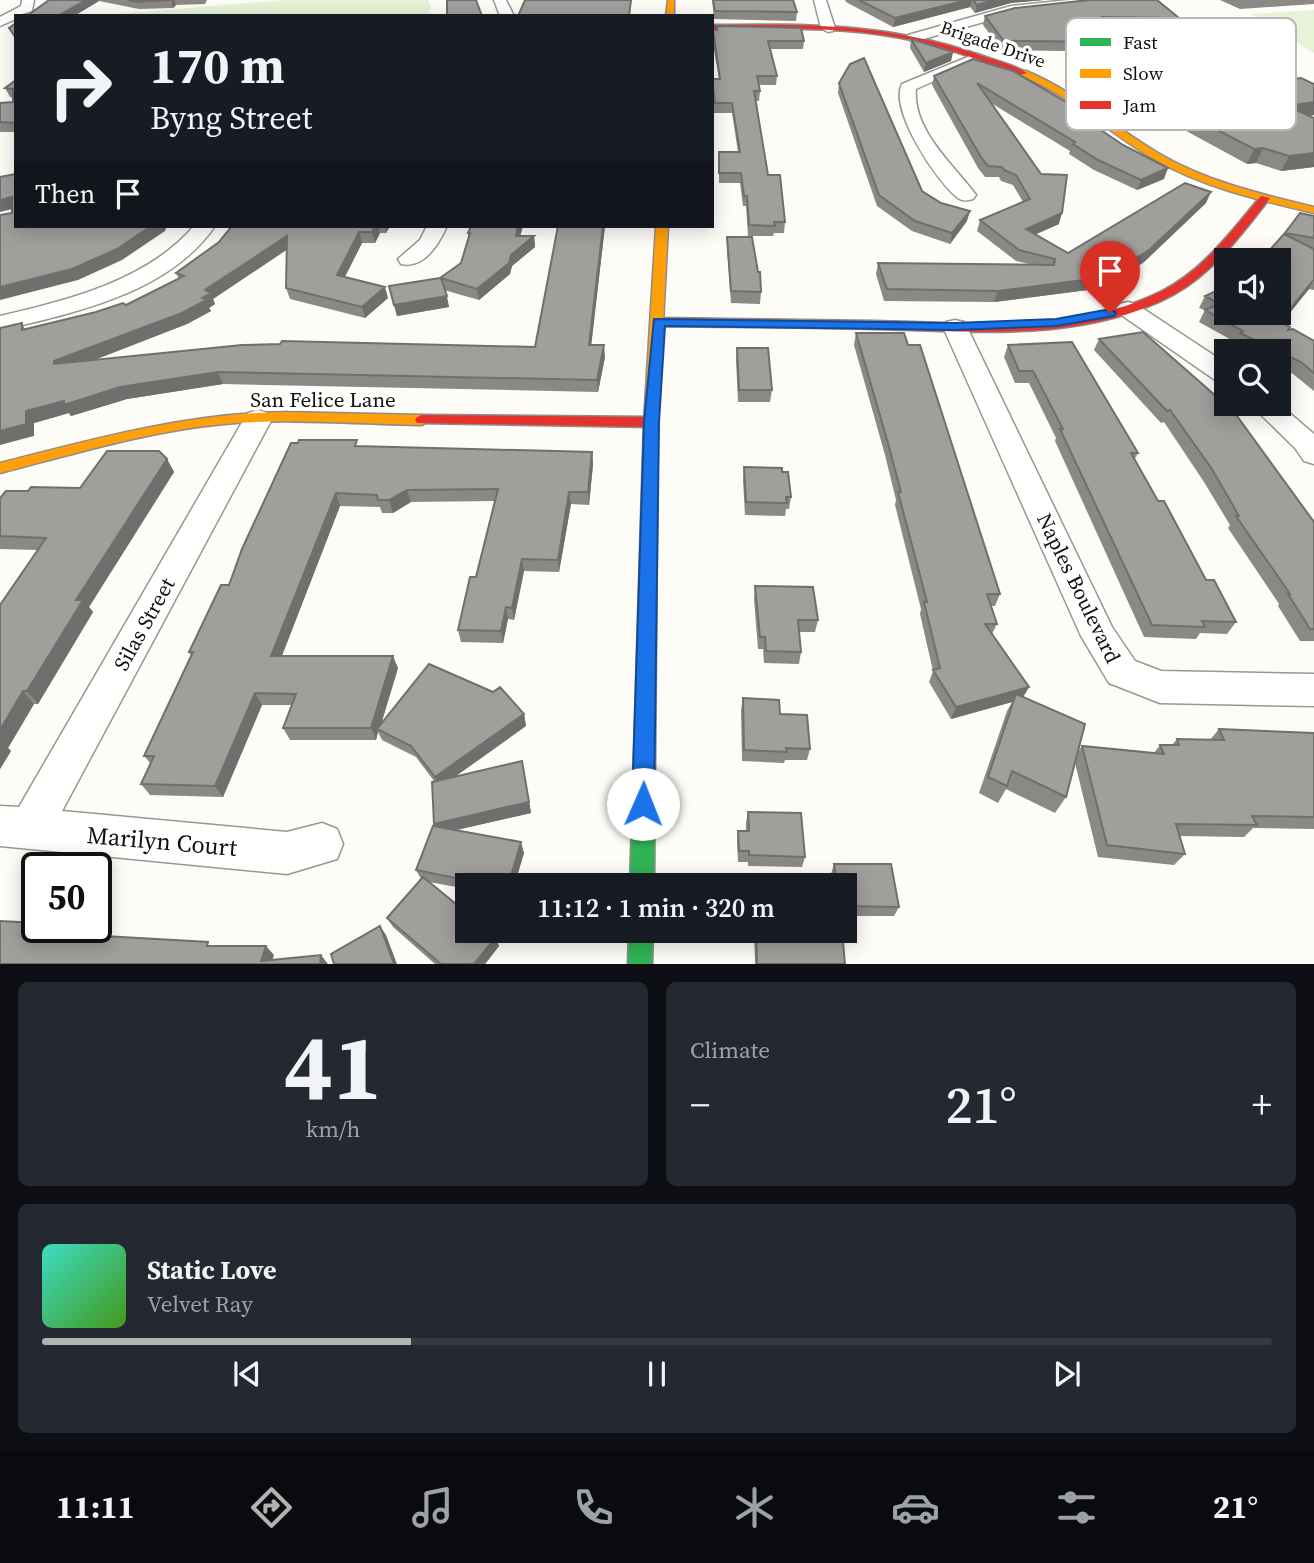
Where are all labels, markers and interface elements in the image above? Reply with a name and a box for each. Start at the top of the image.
street label: Brigade Drive [937,14,1049,74]
legend [1066,18,1296,130]
text: Fast [1123,29,1158,55]
text: 170 m [150,32,285,99]
icon: right [35,42,126,133]
text: Slow [1123,60,1164,86]
text: Jam [1122,92,1156,118]
text: Byng Street [150,96,312,140]
icon: arrive [109,175,147,213]
text: Then [35,176,95,212]
pin [1080,241,1140,313]
map controls [1214,248,1291,416]
button: sound [1214,248,1291,325]
icon: arrive [1091,252,1129,290]
button: search [1214,339,1291,416]
street label: San Felice Lane [250,385,396,414]
street label: Naples Boulevard [1030,508,1128,668]
street label: Silas Street [107,572,181,676]
position arrow [606,767,680,841]
street label: Marilyn Court [86,818,239,864]
speed limit sign: 50 [21,852,112,943]
text: 11:12 · 1 min · 320 m [537,890,775,926]
text: 41 [284,1005,382,1129]
text: Climate [690,1034,770,1066]
text: 21° [945,1069,1017,1140]
text: − [690,1079,710,1131]
text: + [1252,1079,1272,1131]
text: km/h [306,1113,360,1145]
text: Static Love [147,1252,276,1288]
text: Velvet Ray [147,1288,253,1320]
icon: previous [228,1355,266,1393]
icon: pause [638,1355,676,1393]
icon: next [1048,1355,1086,1393]
icon: directions [247,1483,296,1532]
icon: music [408,1483,457,1532]
icon: phone [569,1483,618,1532]
icon: climate [730,1483,779,1532]
icon: car [891,1483,940,1532]
icon: filters [1052,1483,1101,1532]
text: 11:11 [56,1485,135,1529]
text: 21° [1213,1485,1258,1529]

